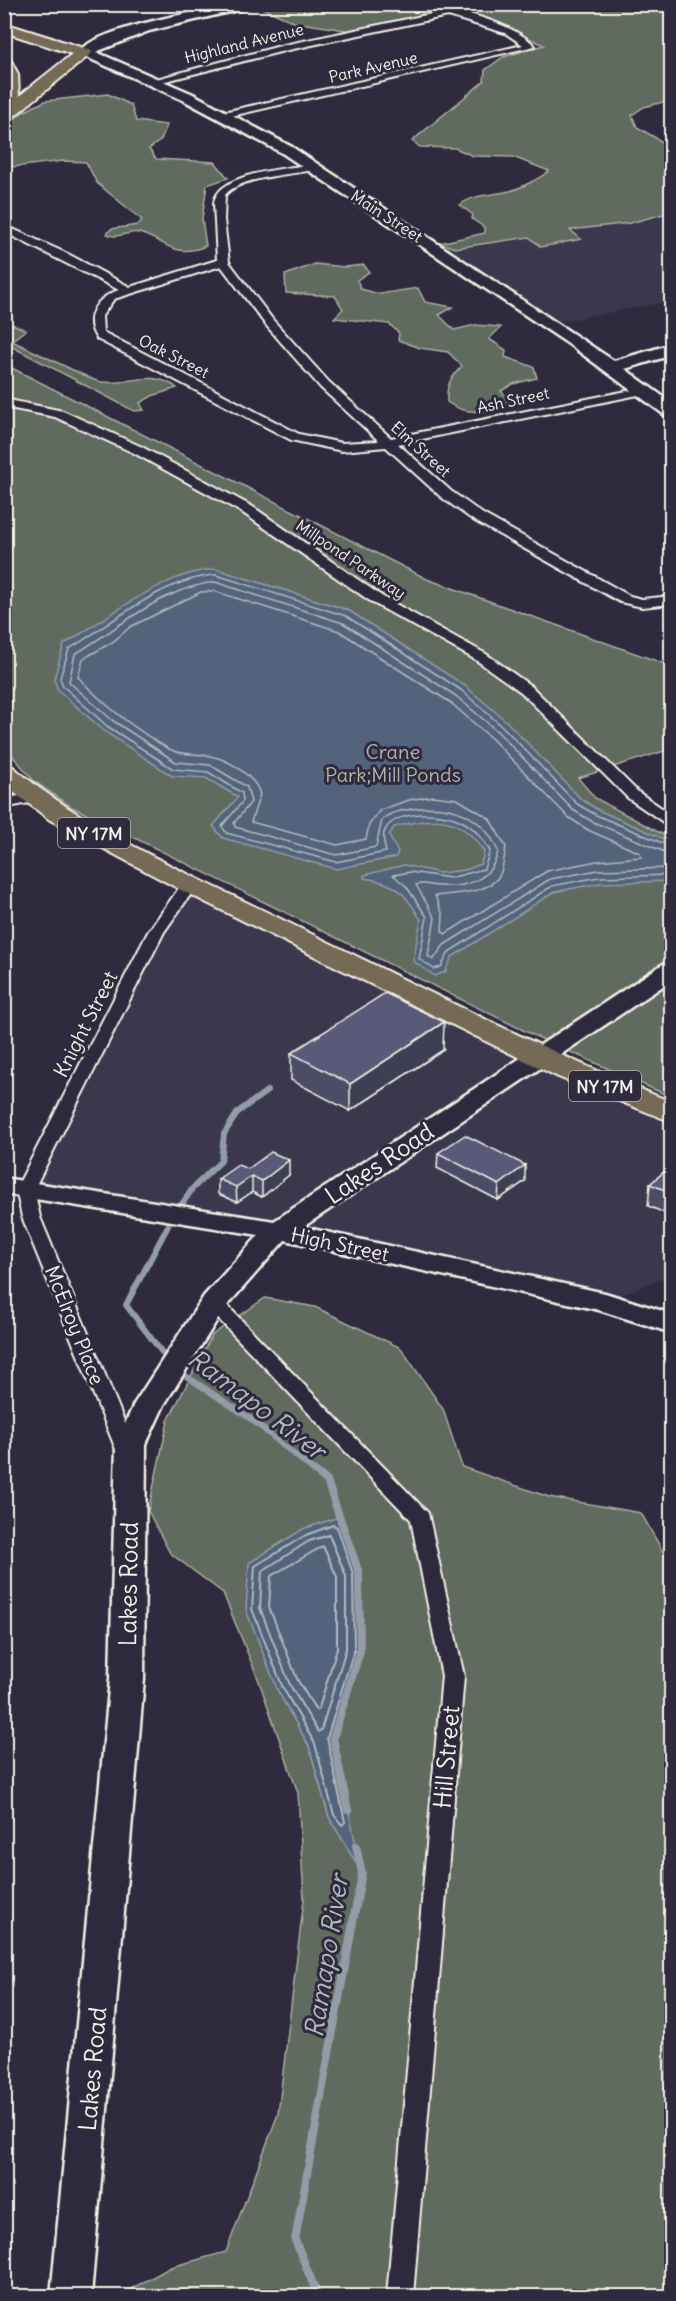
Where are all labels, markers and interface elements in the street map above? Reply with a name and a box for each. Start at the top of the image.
street label: Highland Avenue [182,19,306,67]
street label: Park Avenue [327,47,419,87]
street label: Main Street [347,185,427,247]
street label: Oak Street [136,330,213,382]
street label: Ash Street [475,382,552,417]
street label: Elm Street [387,417,455,481]
street label: Millpond Parkway [292,515,410,603]
park label: Crane Park;Mill Ponds [325,739,461,787]
road number: NY 17M [58,818,130,848]
street label: Knight Street [48,966,123,1081]
road number: NY 17M [569,1071,641,1101]
street label: Lakes Road [319,1116,439,1210]
street label: High Street [289,1221,392,1267]
street label: McElroy Place [40,1262,110,1388]
water label: Ramapo River [182,1341,335,1469]
street label: Lakes Road [112,1521,144,1647]
street label: Hill Street [427,1704,465,1810]
water label: Ramapo River [297,1869,356,2040]
street label: Lakes Road [72,2006,112,2132]

